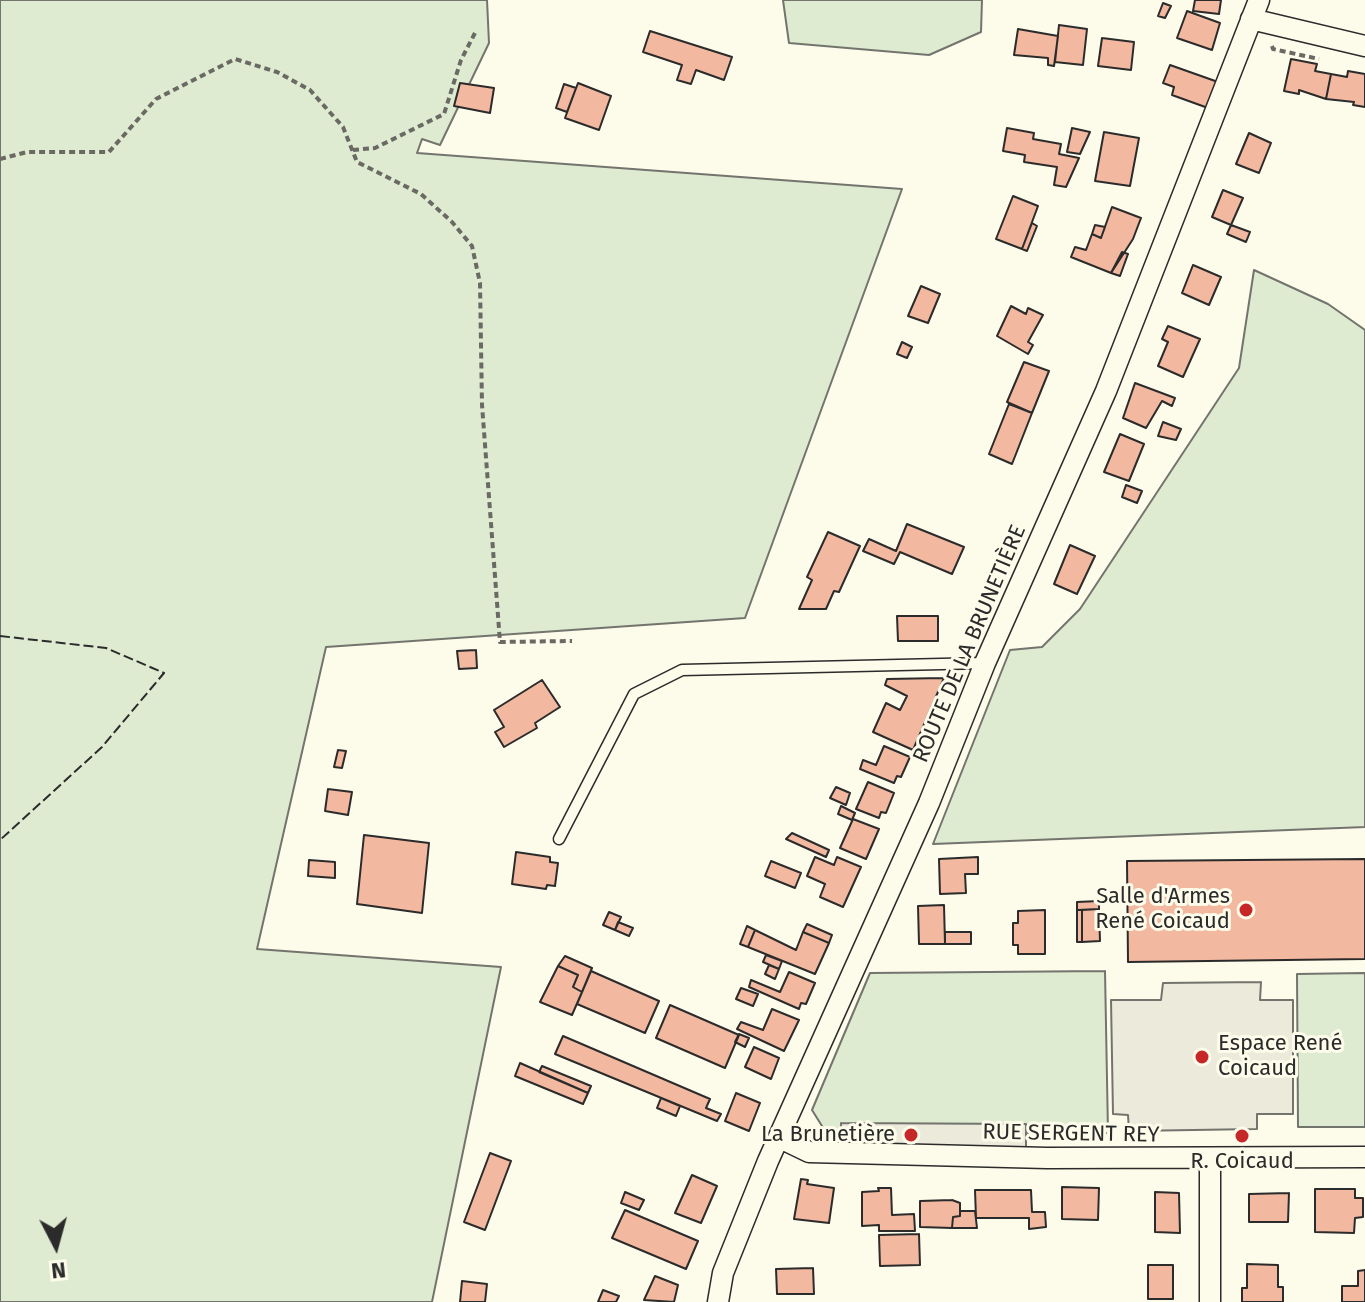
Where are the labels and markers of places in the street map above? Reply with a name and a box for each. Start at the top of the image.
place label: Salle d'Armes René Coicaud [1095,884,1230,936]
marker: Salle d'Armes René Coicaud [1237,901,1255,919]
place label: Espace René Coicaud [1218,1031,1342,1082]
marker: Espace René Coicaud [1193,1048,1211,1066]
place label: La Brunetière [761,1122,895,1148]
marker: La Brunetière [902,1126,920,1144]
marker: R. Coicaud [1233,1127,1251,1145]
place label: R. Coicaud [1190,1149,1294,1175]

